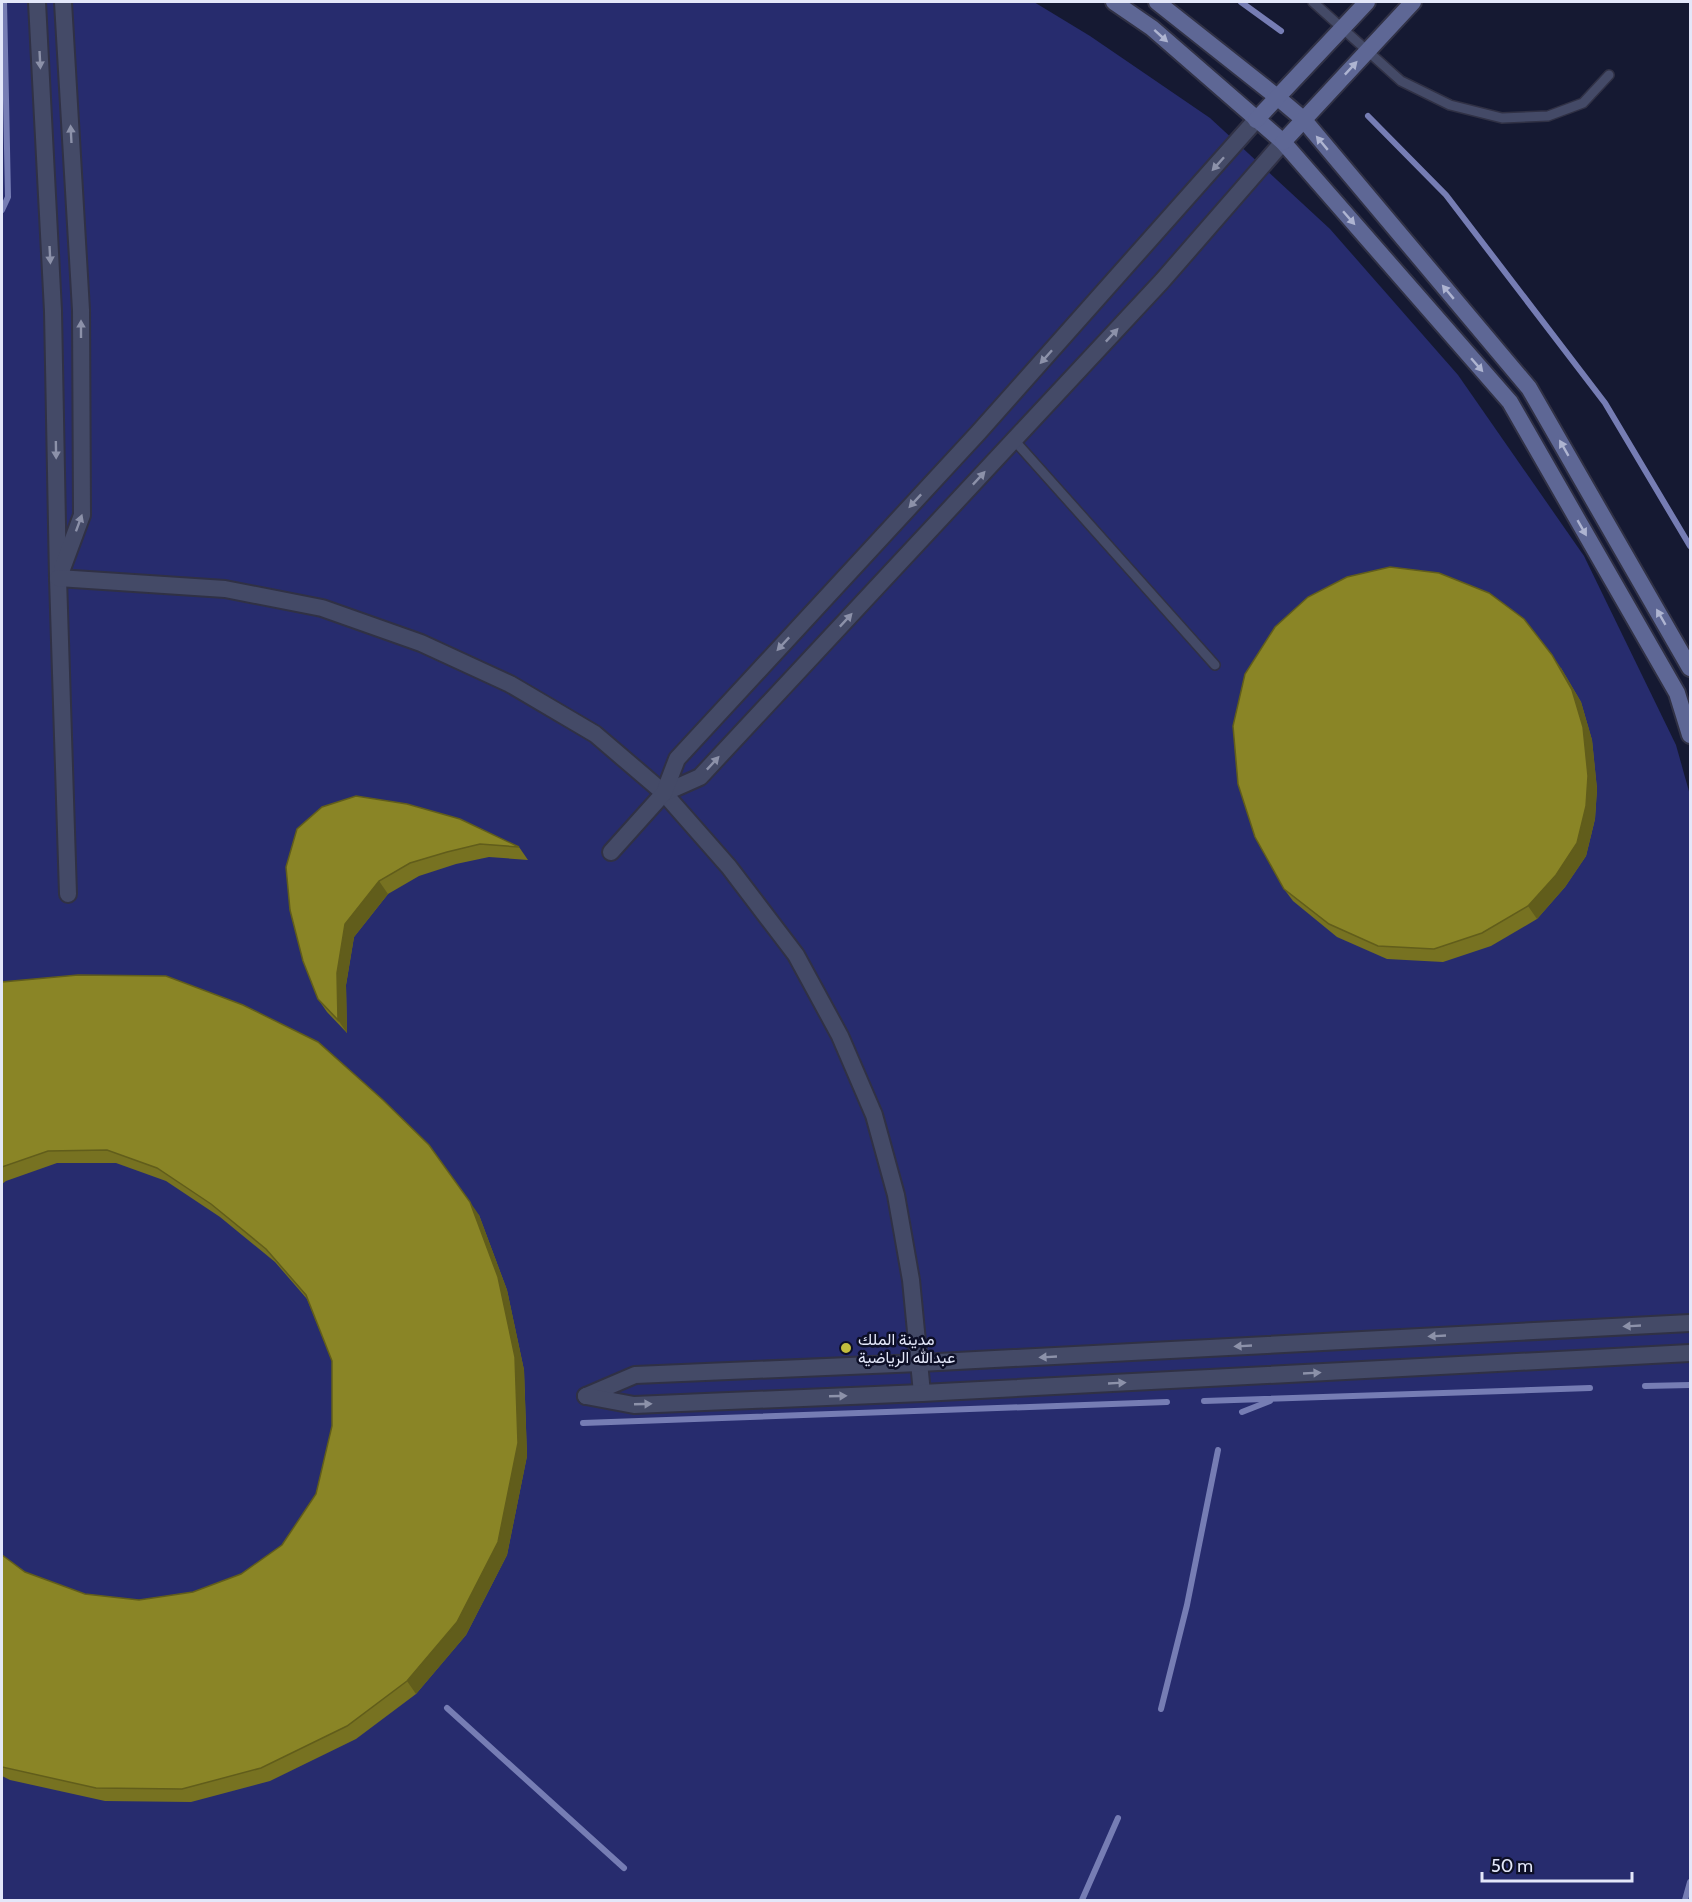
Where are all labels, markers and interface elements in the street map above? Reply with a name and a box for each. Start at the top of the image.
one-way arrow [1153,29,1168,42]
one-way arrow [36,50,45,69]
one-way arrow [1344,61,1358,76]
one-way arrow [66,125,76,144]
one-way arrow [1316,135,1329,151]
one-way arrow [1212,156,1225,171]
one-way arrow [1342,210,1355,225]
one-way arrow [46,245,55,264]
one-way arrow [1442,285,1455,300]
one-way arrow [76,320,86,339]
one-way arrow [1105,328,1118,343]
one-way arrow [1040,349,1053,364]
one-way arrow [1470,357,1483,372]
one-way arrow [1559,439,1569,456]
one-way arrow [51,440,61,459]
one-way arrow [972,470,986,485]
one-way arrow [908,494,922,509]
one-way arrow [74,514,84,532]
one-way arrow [1577,520,1588,536]
one-way arrow [1656,609,1667,625]
one-way arrow [839,613,852,628]
one-way arrow [776,637,790,652]
one-way arrow [706,755,720,770]
one-way arrow [1623,1321,1642,1330]
place label: مدينة الملك عبدالله الرياضية [858,1330,955,1368]
one-way arrow [1428,1332,1447,1341]
marker: مدينة الملك عبدالله الرياضية [839,1341,853,1355]
one-way arrow [1233,1342,1252,1351]
one-way arrow [1038,1352,1057,1361]
one-way arrow [1302,1368,1321,1377]
one-way arrow [1107,1378,1126,1387]
one-way arrow [829,1392,848,1401]
one-way arrow [634,1400,653,1409]
scale bar [1482,1845,1632,1883]
text: 50 m [1491,1855,1533,1877]

